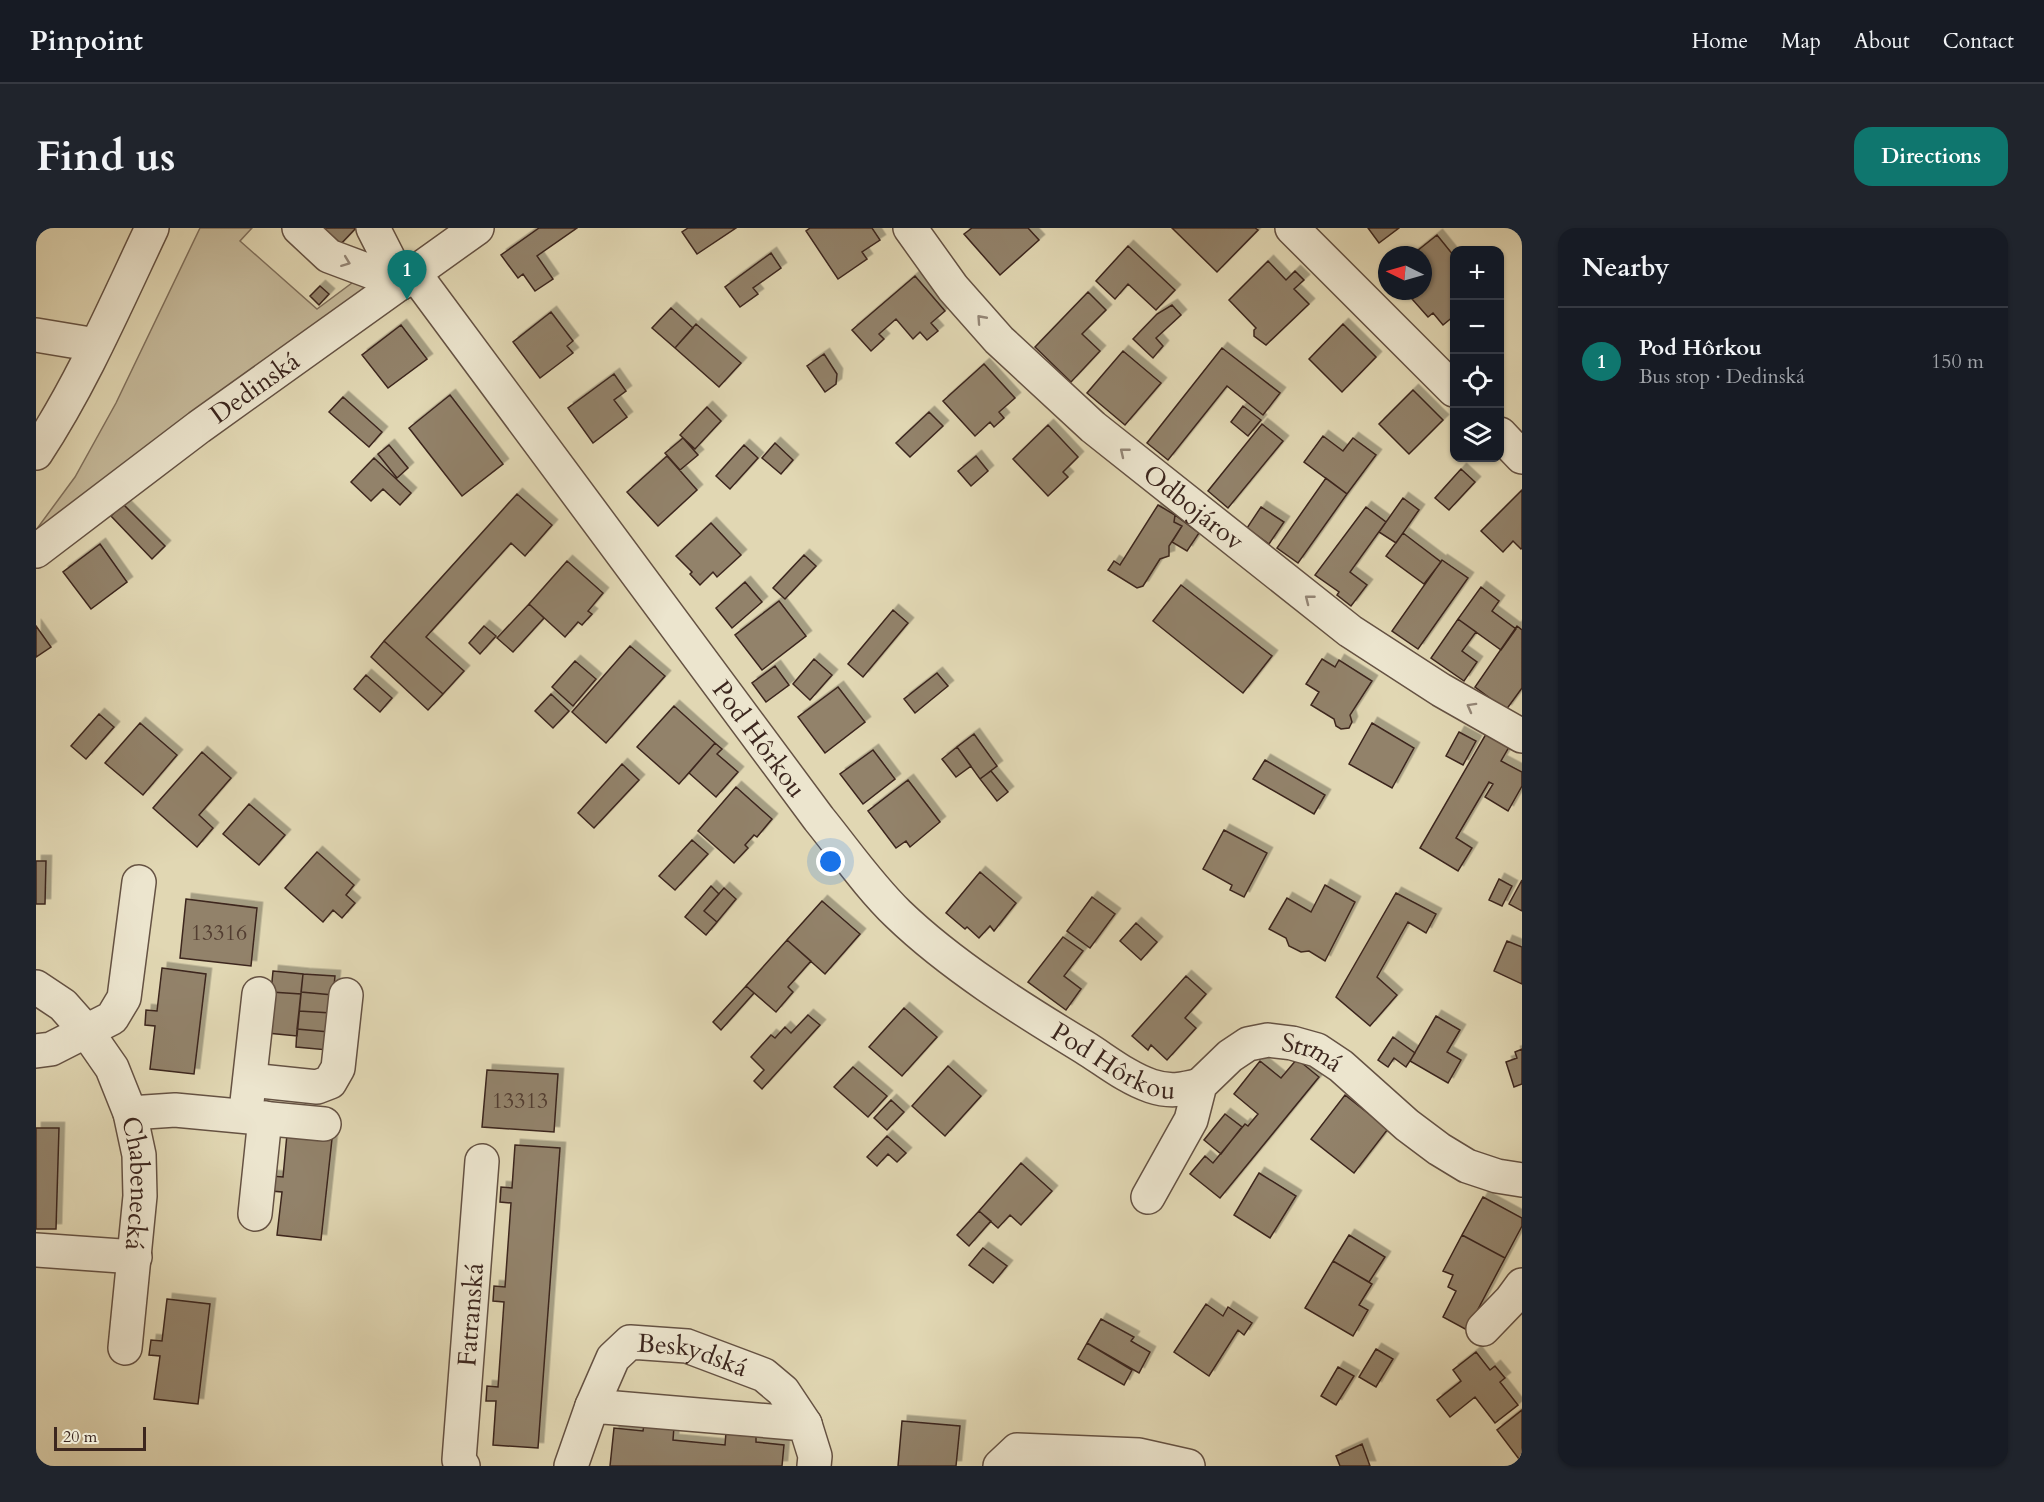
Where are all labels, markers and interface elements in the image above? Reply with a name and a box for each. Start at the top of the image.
text: Pinpoint [30,22,143,60]
text: Home [1692,27,1748,56]
text: Map [1781,27,1821,56]
text: About [1854,27,1910,56]
text: Contact [1943,27,2014,56]
button: Directions [1854,127,2008,186]
text: Find us [36,128,176,185]
north arrow [1378,246,1432,300]
map controls [1450,246,1504,462]
button: + [1450,246,1504,300]
pin: 1 [388,250,427,300]
text: Nearby [1582,250,1670,285]
one-way arrow [340,254,350,267]
button: − [1450,300,1504,354]
one-way arrow [977,315,988,326]
text: Pod Hôrkou [1639,333,1762,363]
street label: Dedinská [202,343,306,431]
text: 1 [1596,348,1607,375]
text: 150 m [1931,348,1984,375]
button: locate [1450,354,1504,408]
text: Bus stop · Dedinská [1639,363,1805,390]
button: layers [1450,408,1504,462]
one-way arrow [1119,448,1130,459]
street label: Odbojárov [1136,456,1252,558]
one-way arrow [1305,596,1316,607]
street label: Pod Hôrkou [704,673,815,805]
one-way arrow [1467,703,1477,714]
your location [816,847,845,876]
house number: 13316 [191,918,247,948]
street label: Pod Hôrkou [1045,1014,1176,1108]
street label: Strmá [1280,1024,1350,1080]
house number: 13313 [492,1086,548,1116]
street label: Chabenecká [114,1113,158,1252]
street label: Fatranská [449,1262,492,1368]
street label: Beskydská [636,1325,753,1385]
scale bar [54,1424,146,1452]
text: 20 m [63,1426,97,1448]

